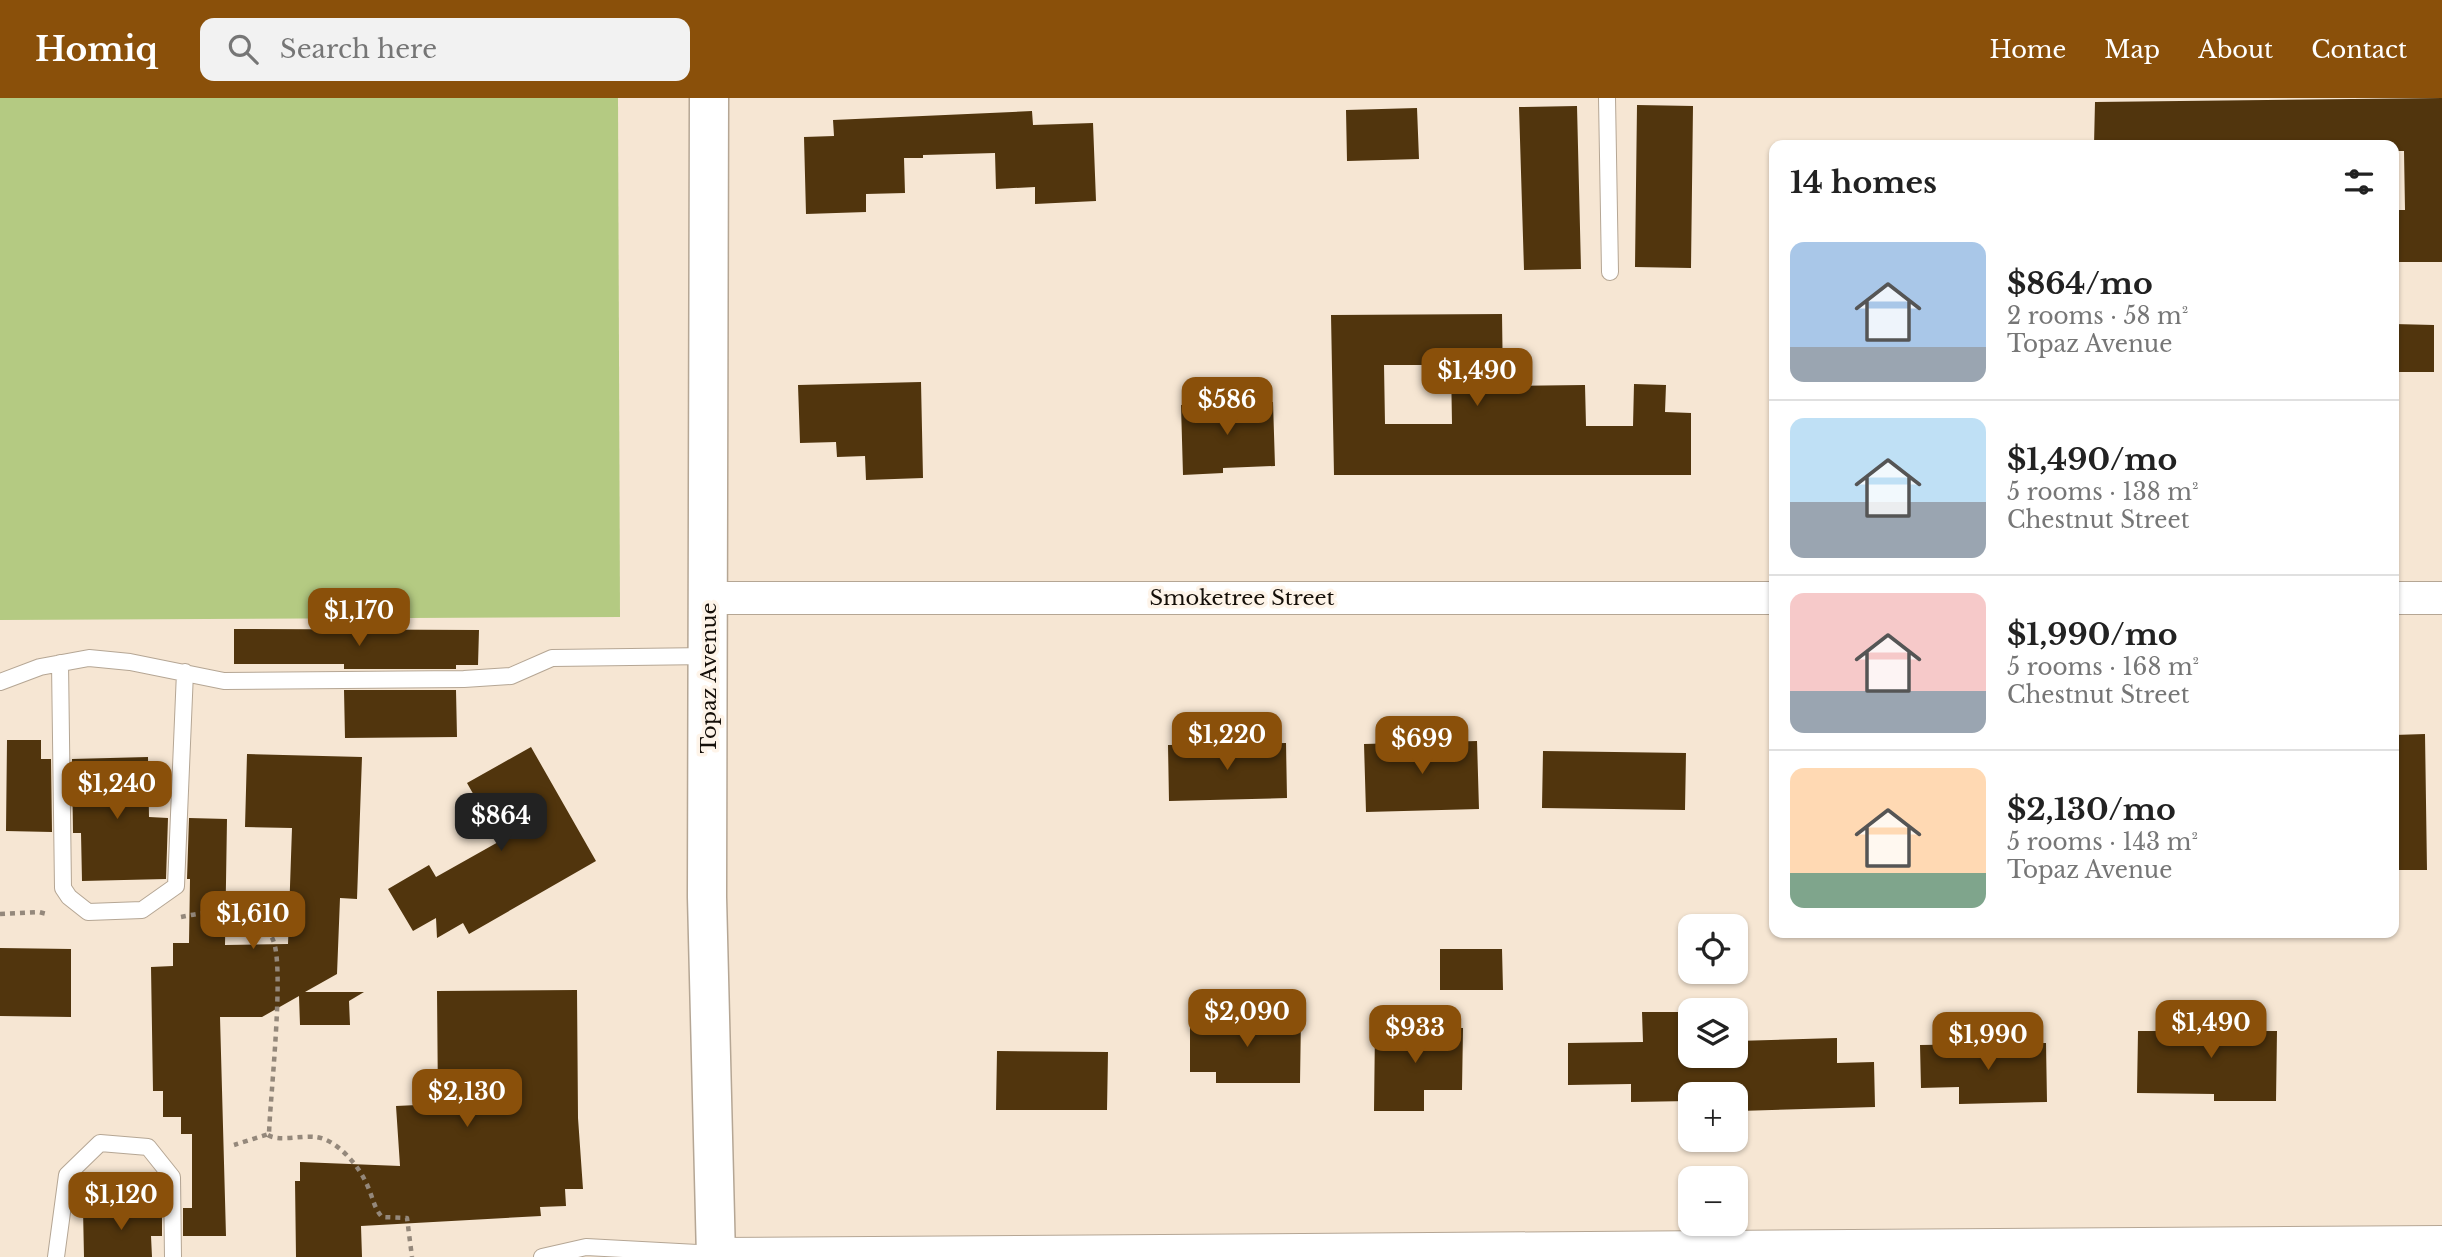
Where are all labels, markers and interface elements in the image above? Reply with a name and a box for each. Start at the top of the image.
search box [200,18,690,81]
text: Homiq [35,29,158,70]
icon: search [224,30,262,68]
text: Search here [280,33,437,65]
text: Home [1990,35,2066,64]
text: Map [2104,35,2160,64]
text: About [2198,35,2273,64]
text: Contact [2311,35,2407,64]
icon: filters [2340,163,2378,201]
text: 14 homes [1790,164,1937,201]
text: $864/mo [2007,265,2153,302]
icon: home [1846,270,1930,354]
text: 2 rooms · 58 m² [2007,302,2188,330]
text: Topaz Avenue [2007,330,2172,358]
pin: $1,490 [1420,348,1534,408]
text: $1,490 [1437,357,1517,385]
pin: $586 [1186,378,1268,437]
text: $586 [1198,386,1256,414]
text: $1,490/mo [2007,441,2177,478]
icon: home [1846,446,1930,530]
text: 5 rooms · 138 m² [2007,478,2199,506]
text: Chestnut Street [2007,506,2189,534]
street label: Smoketree Street [1150,585,1335,611]
pin: $1,170 [302,588,416,648]
text: $1,170 [324,597,394,625]
street label: Topaz Avenue [696,602,722,754]
text: $1,990/mo [2007,616,2178,653]
icon: home [1846,621,1930,705]
text: 5 rooms · 168 m² [2007,653,2199,681]
text: Chestnut Street [2007,681,2189,709]
pin: $1,220 [1170,712,1284,772]
pin: $699 [1381,716,1463,776]
text: $1,220 [1188,721,1266,749]
text: $699 [1391,725,1453,753]
pin: $1,240 [60,762,174,821]
text: $1,240 [78,770,156,798]
text: $2,130/mo [2007,791,2176,828]
pin: $864 [460,794,542,853]
icon: home [1846,796,1930,880]
text: $864 [471,802,531,830]
text: 5 rooms · 143 m² [2007,828,2198,856]
text: Topaz Avenue [2007,856,2172,884]
pin: $1,610 [196,892,310,951]
text: $1,610 [216,900,290,928]
map controls [1678,914,1748,1236]
button: locate [1678,914,1748,984]
pin: $2,090 [1190,990,1304,1049]
text: $2,090 [1204,998,1290,1026]
button: layers [1678,998,1748,1068]
pin: $1,490 [2154,1000,2268,1060]
pin: $933 [1374,1006,1456,1065]
text: $1,490 [2171,1009,2251,1037]
pin: $1,990 [1931,1012,2045,1072]
text: $933 [1385,1014,1445,1042]
text: $1,990 [1948,1021,2028,1049]
pin: $2,130 [410,1070,524,1129]
text: $2,130 [428,1078,506,1106]
button: + [1678,1082,1748,1152]
button: − [1678,1166,1748,1236]
pin: $1,120 [64,1172,178,1232]
text: $1,120 [84,1181,158,1209]

